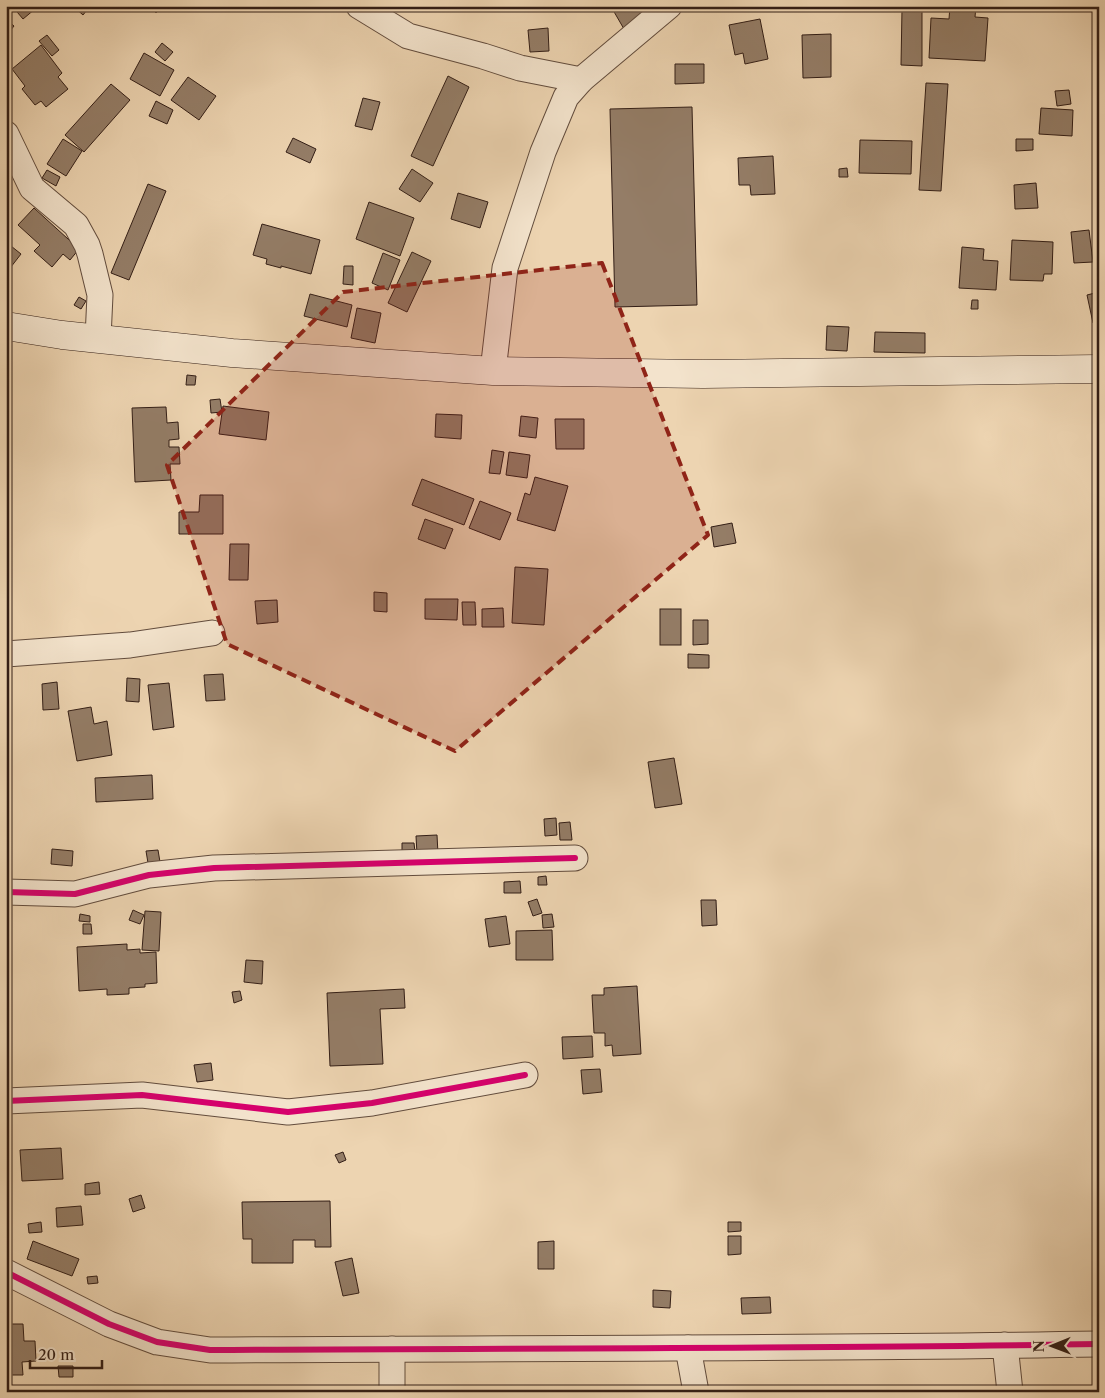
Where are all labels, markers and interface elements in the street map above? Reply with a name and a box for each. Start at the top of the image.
north arrow [1028,1320,1078,1370]
scale bar [30,1338,102,1370]
text: N [1030,1340,1048,1352]
text: 20 m [38,1345,74,1364]

